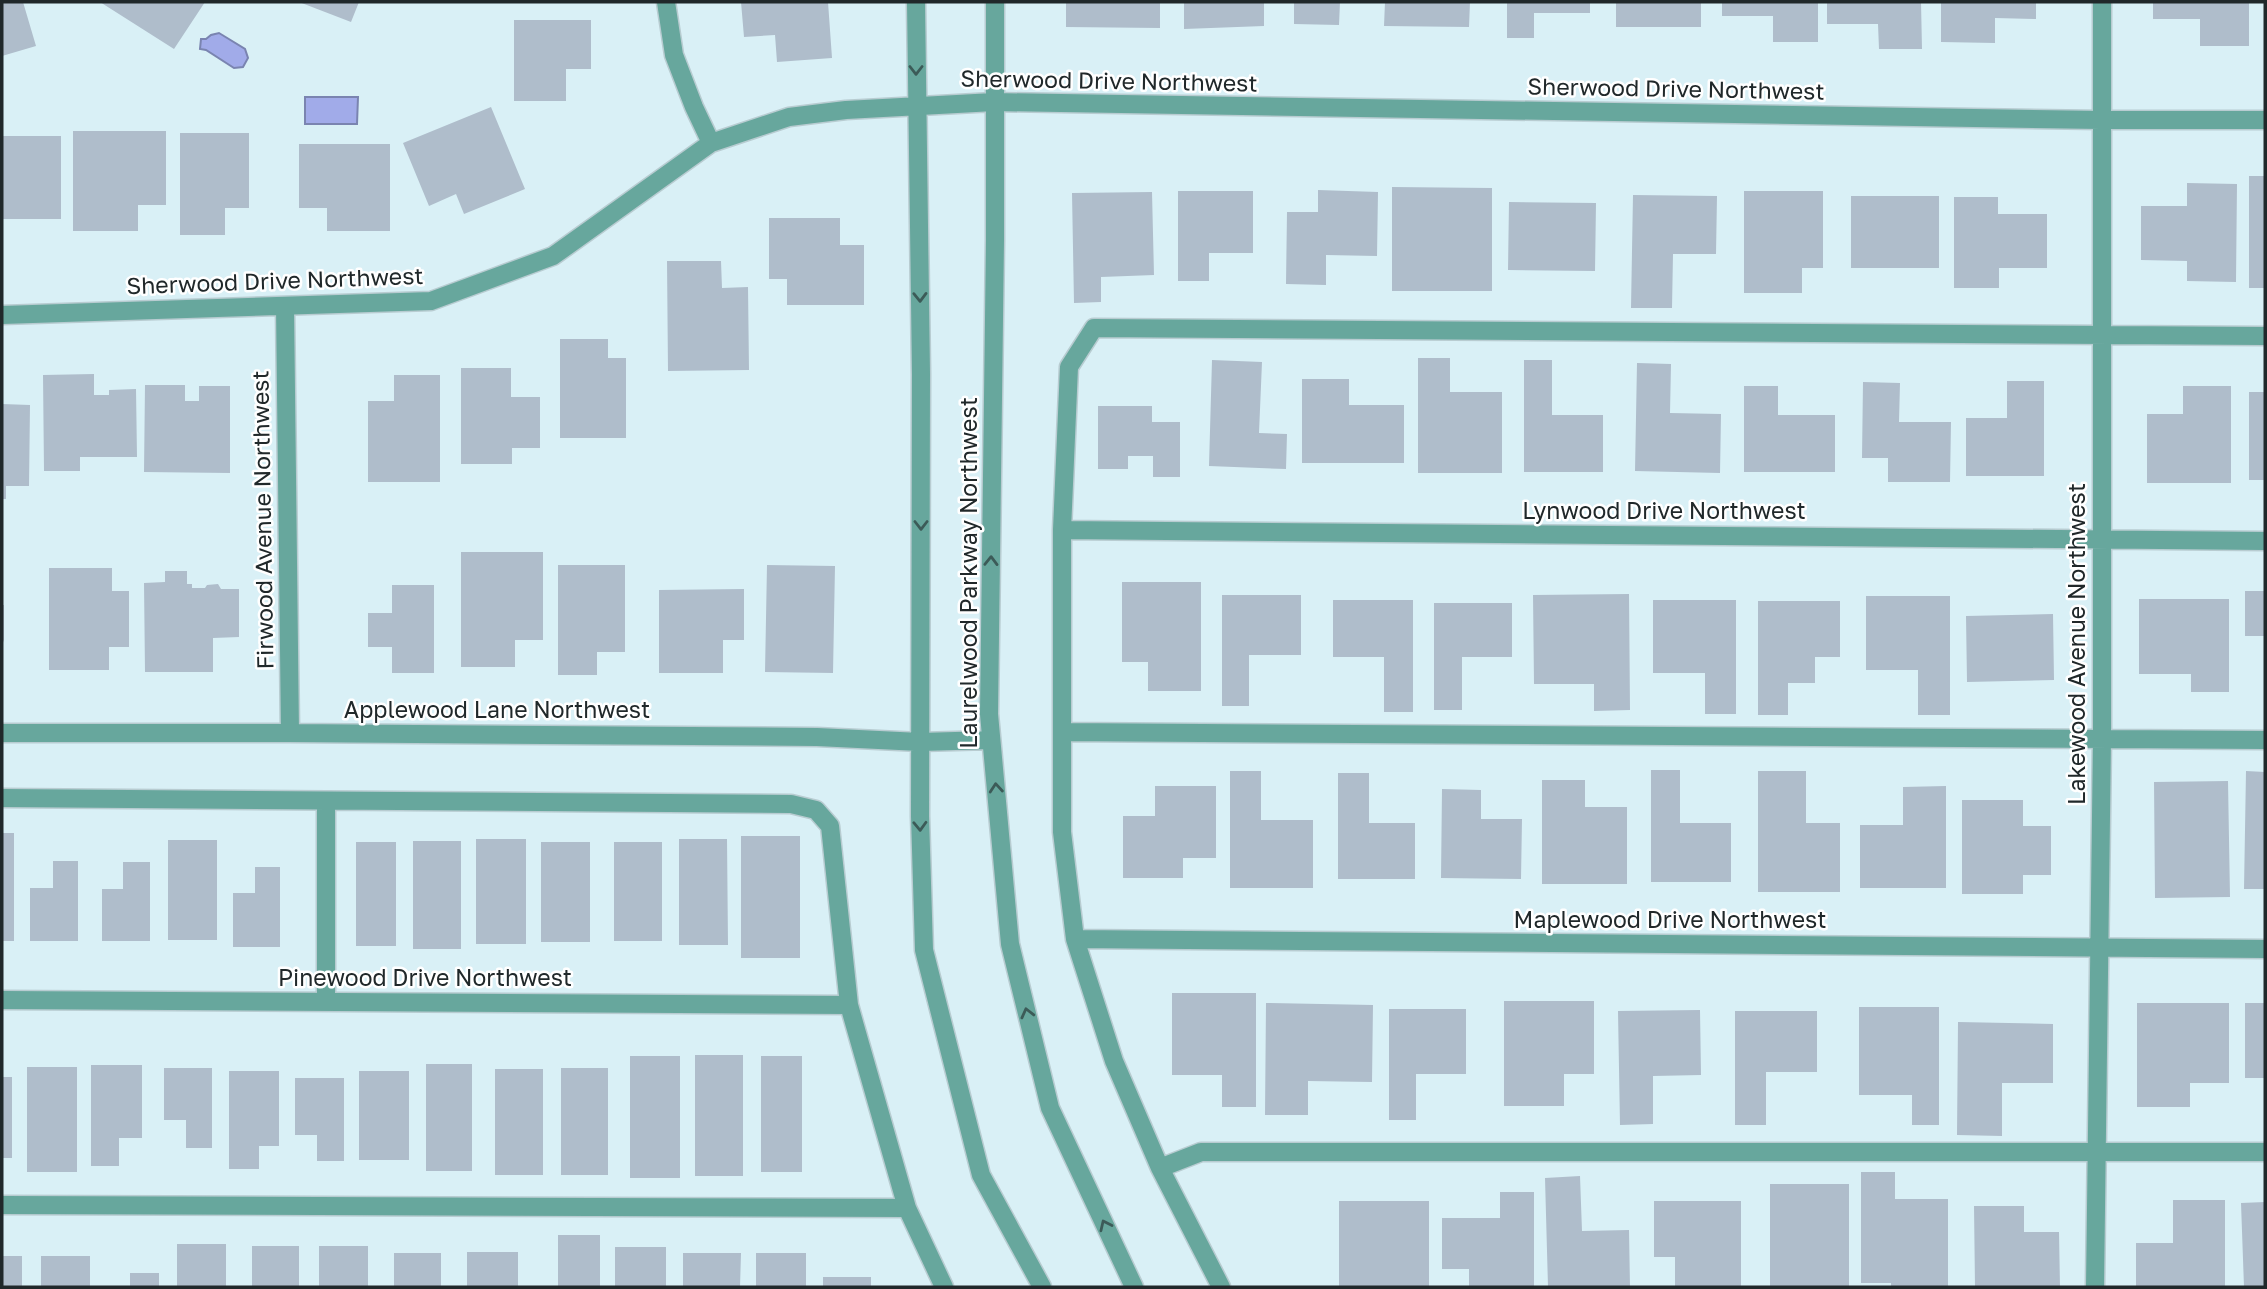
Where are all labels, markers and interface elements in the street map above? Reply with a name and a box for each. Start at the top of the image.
street label: Sherwood Drive Northwest [960,63,1258,97]
one-way arrow [908,65,924,76]
street label: Sherwood Drive Northwest [1527,71,1825,105]
street label: Sherwood Drive Northwest [126,261,424,299]
one-way arrow [912,292,927,303]
street label: Firwood Avenue Northwest [245,370,279,670]
street label: Laurelwood Parkway Northwest [954,397,982,749]
street label: Lakewood Avenue Northwest [2062,483,2090,805]
street label: Lynwood Drive Northwest [1522,496,1806,524]
one-way arrow [913,520,929,531]
one-way arrow [983,555,999,566]
street label: Applewood Lane Northwest [344,695,650,723]
one-way arrow [989,782,1004,793]
one-way arrow [913,821,928,832]
street label: Maplewood Drive Northwest [1514,905,1826,933]
street label: Pinewood Drive Northwest [278,963,572,991]
one-way arrow [1021,1007,1035,1019]
one-way arrow [1099,1220,1113,1233]

